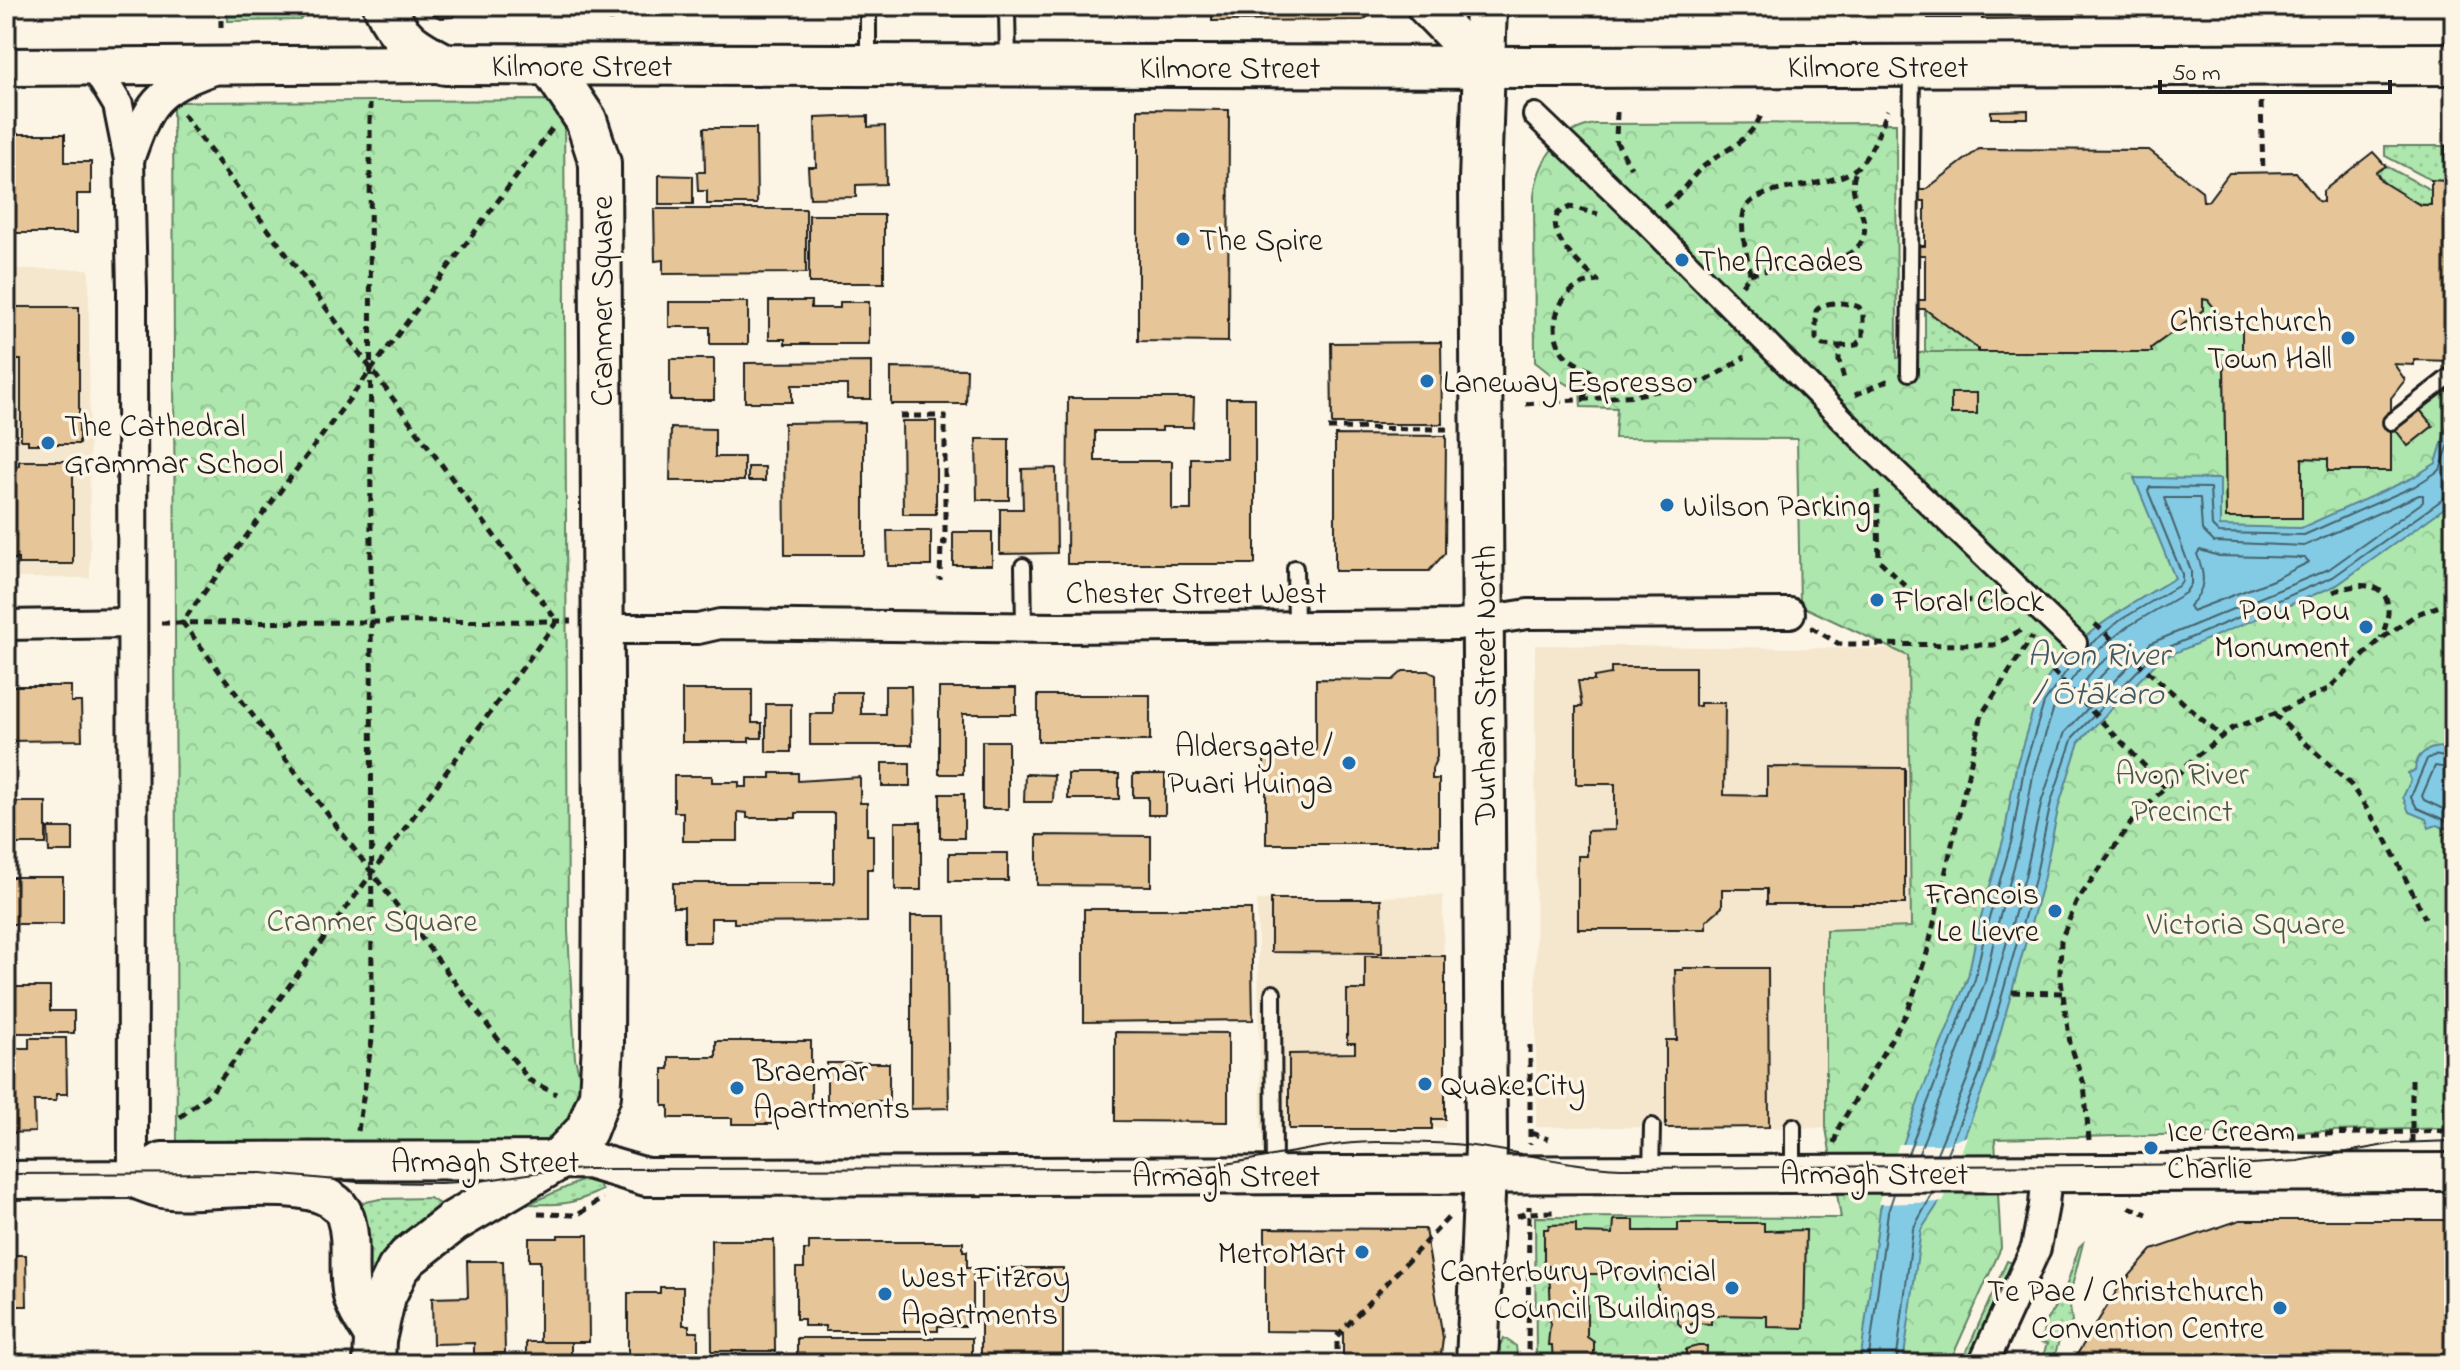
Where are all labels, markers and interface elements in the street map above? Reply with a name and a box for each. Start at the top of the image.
scale bar [2160,44,2390,94]
street label: Kilmore Street [491,45,673,92]
street label: Kilmore Street [1787,46,1969,93]
street label: Kilmore Street [1139,47,1321,94]
text: 50 m [2172,57,2221,92]
street label: Cranmer Square [581,195,628,407]
place label: The Spire [1199,219,1324,266]
marker: The Spire [1174,230,1192,248]
place label: The Arcades [1698,240,1864,287]
marker: The Arcades [1673,251,1691,269]
place label: Christchurch Town Hall [2170,300,2332,384]
marker: Christchurch Town Hall [2339,329,2357,347]
place label: Laneway Espresso [1443,361,1693,408]
marker: Laneway Espresso [1418,372,1436,390]
place label: The Cathedral Grammar School [64,405,284,489]
marker: The Cathedral Grammar School [39,434,57,452]
place label: Wilson Parking [1683,485,1871,532]
marker: Wilson Parking [1658,496,1676,514]
street label: Durham Street North [1464,545,1511,826]
street label: Chester Street West [1065,572,1327,619]
place label: Floral Clock [1892,580,2045,627]
place label: Pou Pou Monument [2214,589,2350,673]
marker: Floral Clock [1868,591,1886,609]
marker: Pou Pou Monument [2357,618,2375,636]
water label: Avon River / Ōtākaro [2027,632,2173,721]
place label: Aldersgate / Puari Huinga [1167,725,1333,809]
park label: Avon River Precinct [2115,753,2249,837]
marker: Aldersgate / Puari Huinga [1340,754,1358,772]
place label: Francois Le Lievre [1924,873,2040,957]
park label: Cranmer Square [266,900,478,947]
marker: Francois Le Lievre [2046,902,2064,920]
park label: Victoria Square [2146,903,2346,950]
place label: Braemar Apartments [752,1050,910,1134]
place label: Quake City [1441,1064,1585,1111]
marker: Quake City [1416,1075,1434,1093]
marker: Braemar Apartments [728,1079,746,1097]
place label: Ice Cream Charlie [2167,1110,2295,1194]
marker: Ice Cream Charlie [2142,1139,2160,1157]
street label: Armagh Street [391,1141,580,1188]
street label: Armagh Street [1780,1153,1969,1200]
street label: Armagh Street [1132,1155,1321,1202]
place label: MetroMart [1218,1232,1346,1279]
marker: MetroMart [1353,1243,1371,1261]
place label: Canterbury Provincial Council Buildings [1440,1250,1716,1334]
place label: West Fitzroy Apartments [901,1256,1070,1340]
place label: Te Pae / Christchurch Convention Centre [1987,1270,2265,1354]
marker: Canterbury Provincial Council Buildings [1723,1279,1741,1297]
marker: West Fitzroy Apartments [876,1285,894,1303]
marker: Te Pae / Christchurch Convention Centre [2271,1299,2289,1317]

